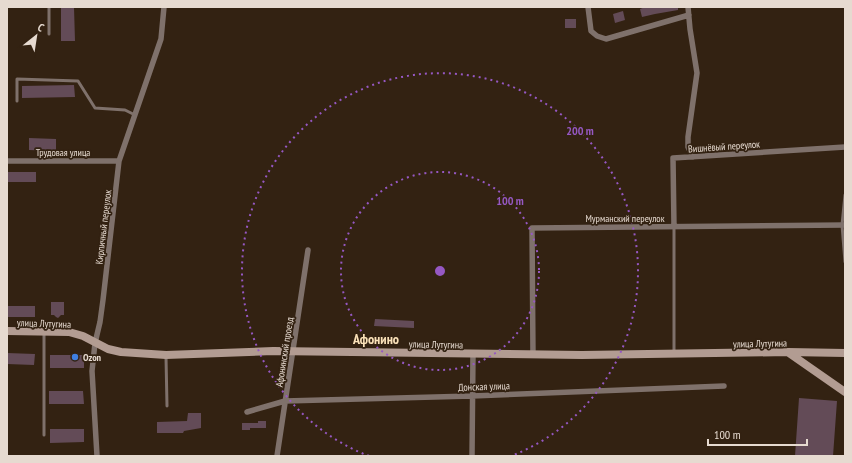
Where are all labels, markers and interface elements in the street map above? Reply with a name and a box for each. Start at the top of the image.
north arrow [16,16,56,56]
text: С [35,20,47,35]
text: 200 m [566,123,594,138]
street label: Вишнёвый переулок [688,137,761,155]
street label: Трудовая улица [36,146,90,159]
street label: Кирпичный переулок [92,189,115,265]
text: 100 m [496,193,524,208]
street label: Мурманский переулок [585,212,665,225]
centre of rings [433,264,447,278]
street label: Афонинский проезд [273,315,297,388]
street label: улица Лутугина [17,316,71,331]
district label: Афонино [352,330,399,348]
street label: улица Лутугина [733,337,787,350]
street label: улица Лутугина [409,338,463,351]
place label: Ozon [83,351,102,364]
marker: Ozon [70,352,80,362]
street label: Донская улица [458,379,510,394]
scale bar [708,421,807,447]
text: 100 m [714,427,741,442]

